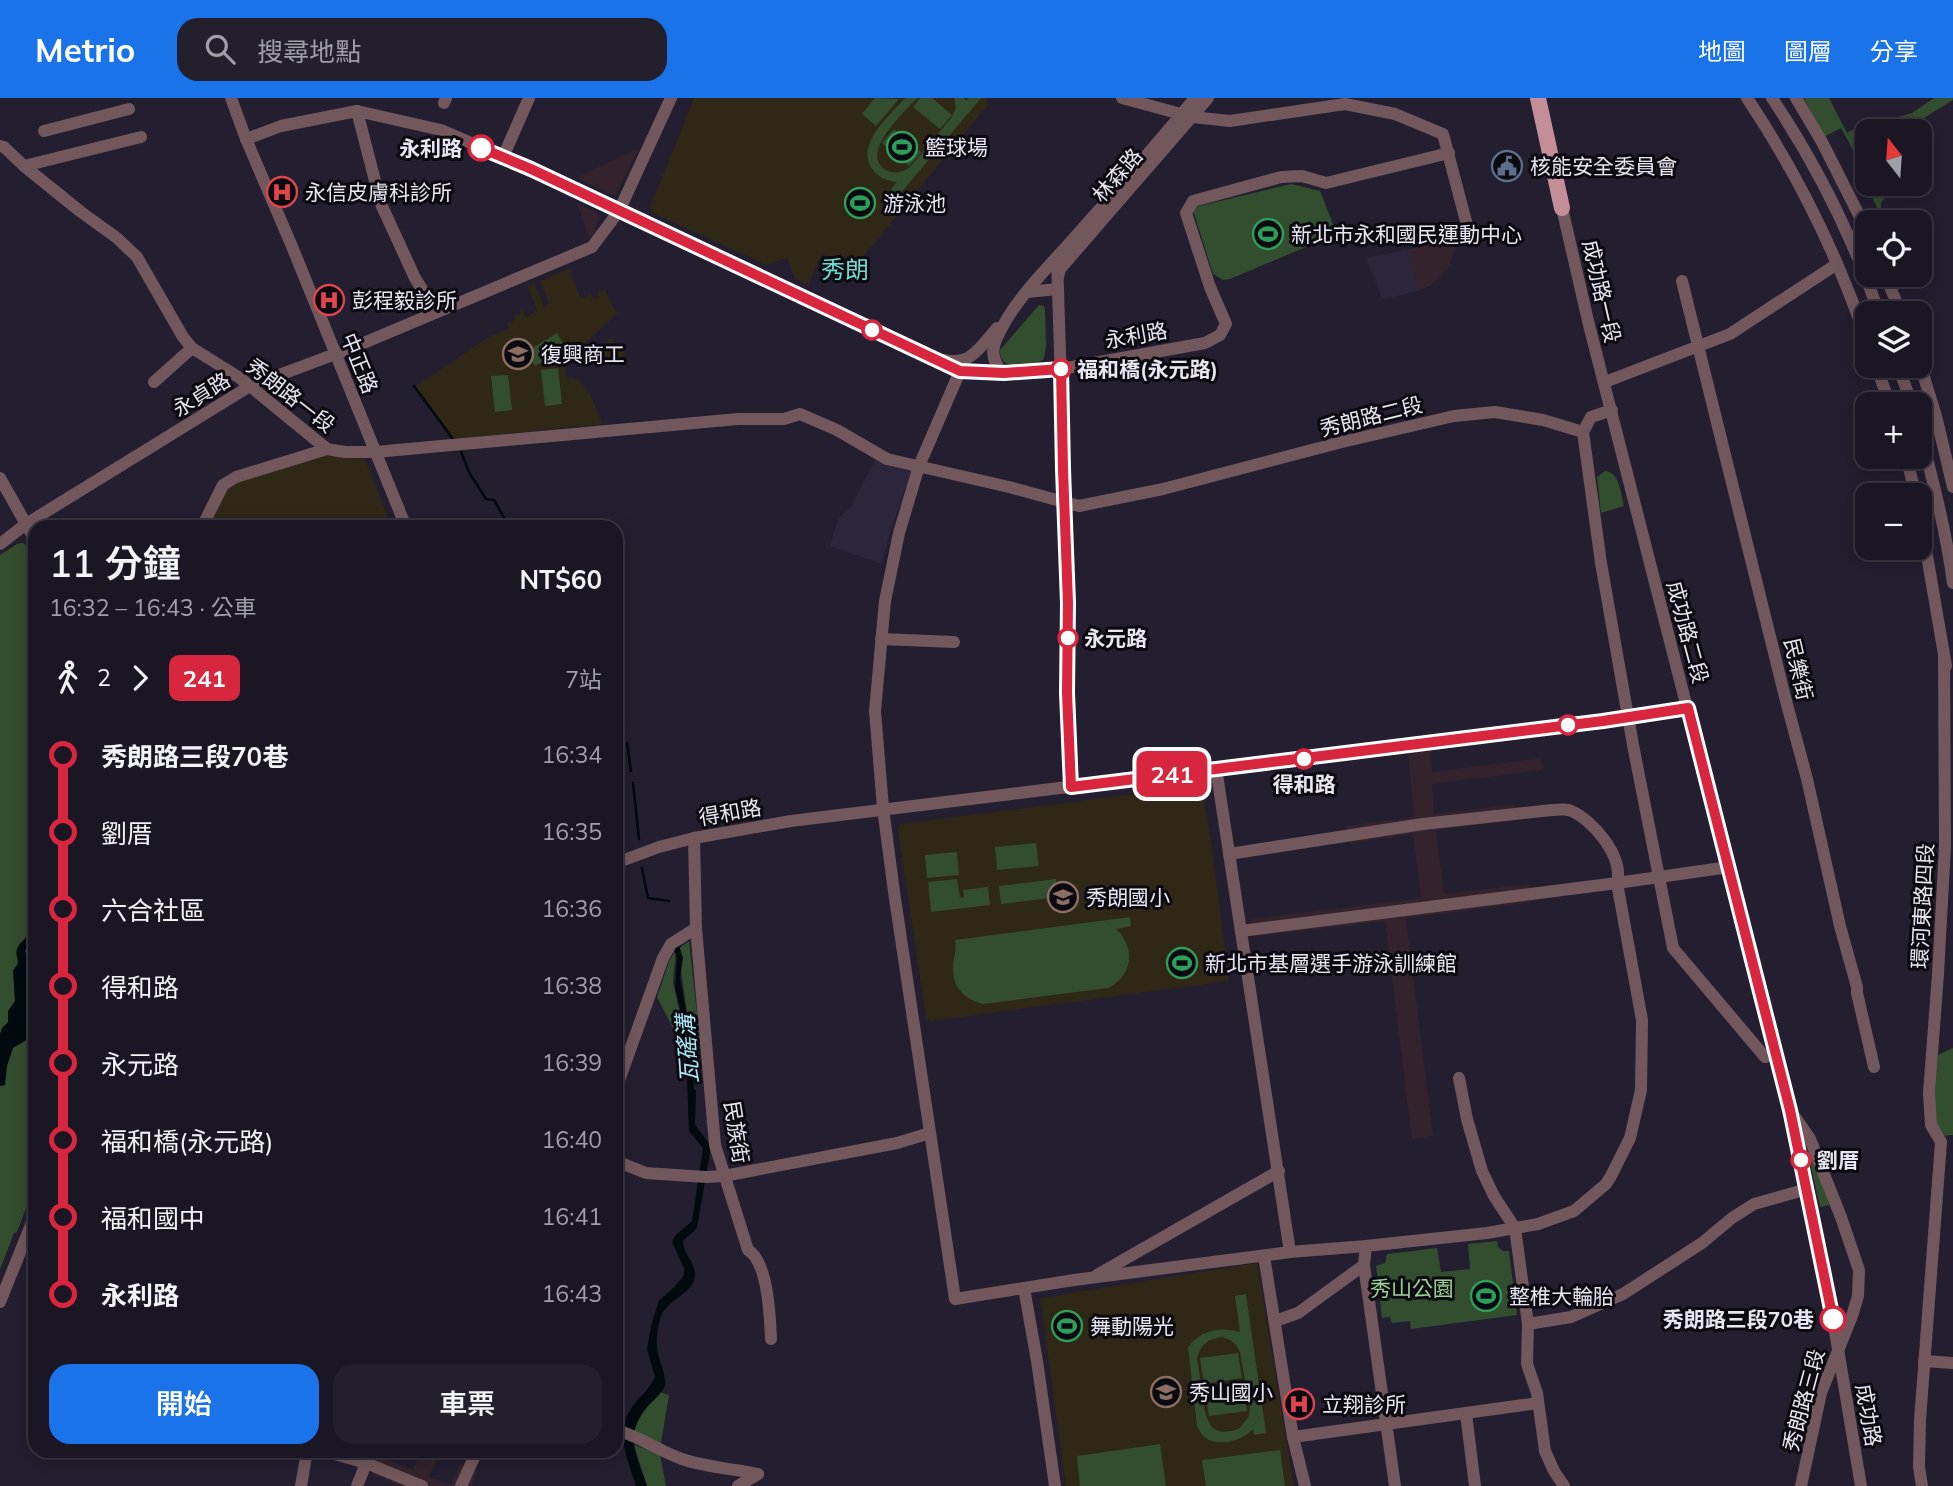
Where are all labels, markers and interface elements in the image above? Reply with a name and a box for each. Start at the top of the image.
search box [177,18,667,81]
text: Metrio [35,29,135,70]
icon: search [201,30,239,68]
text: 搜尋地點 [257,35,361,68]
text: 地圖 [1698,36,1746,66]
text: 圖層 [1784,36,1832,66]
text: 分享 [1870,36,1918,66]
north arrow [1855,119,1932,196]
map controls [1855,119,1932,560]
sports icon: 籃球場 [885,130,919,164]
place label: 籃球場 [925,134,988,160]
place label: 永利路 [399,135,462,161]
marker: 永利路 [468,135,494,161]
street label: 林森路 [1087,143,1147,207]
public building icon: 核能安全委員會 [1490,149,1524,183]
place label: 核能安全委員會 [1530,153,1677,179]
hospital icon: 永信皮膚科診所 [265,175,299,209]
place label: 永信皮膚科診所 [305,179,452,205]
sports icon: 游泳池 [843,186,877,220]
place label: 游泳池 [883,190,946,216]
button: locate [1855,210,1932,287]
sports icon: 新北市永和國民運動中心 [1251,217,1285,251]
place label: 新北市永和國民運動中心 [1291,221,1522,247]
street label: 成功路一段 [1578,237,1626,345]
district label: 秀朗 [821,254,869,284]
hospital icon: 彭程毅診所 [312,283,346,317]
place label: 彭程毅診所 [352,287,457,313]
button: layers [1855,301,1932,378]
street label: 永利路 [1103,317,1169,353]
unlabelled marker [862,320,882,340]
street label: 中正路 [336,329,384,397]
school or university icon: 復興商工 [501,337,535,371]
place label: 復興商工 [541,341,625,367]
street label: 秀朗路一段 [242,352,340,438]
place label: 福和橋(永元路) [1077,356,1218,382]
marker: 福和橋(永元路) [1051,359,1071,379]
street label: 永貞路 [167,366,235,422]
street label: 秀朗路二段 [1317,391,1425,441]
button: + [1855,392,1932,469]
button: − [1855,483,1932,560]
text: 11 分鐘 [49,539,181,587]
text: NT$60 [519,563,602,596]
street label: 成功路二段 [1662,578,1714,686]
text: 16:32 – 16:43 · 公車 [49,593,257,622]
place label: 永元路 [1084,625,1147,651]
marker: 永元路 [1058,628,1078,648]
street label: 民樂街 [1779,635,1819,703]
icon: walk [49,659,87,697]
icon: forward [121,659,159,697]
text: 2 [97,663,111,692]
text: 241 [183,663,226,693]
text: 7站 [565,665,602,694]
unlabelled marker [1558,715,1578,735]
text: 秀朗路三段70巷 [101,740,288,773]
text: 16:34 [542,740,602,769]
marker: 得和路 [1294,749,1314,769]
line badge: 241 [1132,751,1212,797]
text: 241 [1150,759,1194,789]
place label: 得和路 [1273,771,1336,797]
street label: 得和路 [697,794,763,830]
text: 劉厝 [101,817,153,850]
text: 16:35 [542,817,602,846]
street label: 環河東路四段 [1906,842,1938,970]
school or university icon: 秀朗國小 [1046,880,1080,914]
place label: 秀朗國小 [1086,884,1170,910]
text: 六合社區 [101,894,205,927]
text: 16:36 [542,894,602,923]
sports icon: 新北市基層選手游泳訓練館 [1165,946,1199,980]
place label: 新北市基層選手游泳訓練館 [1205,950,1457,976]
text: 得和路 [101,971,179,1004]
text: 16:38 [542,971,602,1000]
water label: 瓦磘溝 [670,1011,704,1084]
text: 永元路 [101,1048,179,1081]
text: 16:39 [542,1048,602,1077]
street label: 民族街 [719,1099,755,1165]
text: 福和橋(永元路) [101,1125,274,1158]
text: 16:40 [542,1125,602,1154]
place label: 劉厝 [1817,1147,1859,1173]
marker: 劉厝 [1791,1150,1811,1170]
text: 福和國中 [101,1202,205,1235]
text: 16:41 [542,1202,602,1231]
park label: 秀山公園 [1370,1275,1454,1301]
text: 永利路 [101,1279,179,1312]
text: 16:43 [542,1279,602,1308]
sports icon: 整椎大輪胎 [1469,1279,1503,1313]
place label: 整椎大輪胎 [1509,1283,1614,1309]
place label: 秀朗路三段70巷 [1663,1306,1814,1332]
marker: 秀朗路三段70巷 [1820,1306,1846,1332]
sports icon: 舞動陽光 [1050,1309,1084,1343]
place label: 舞動陽光 [1090,1313,1174,1339]
street label: 秀朗路三段 [1777,1346,1829,1454]
button: 開始 [49,1364,319,1444]
button: 車票 [333,1364,602,1444]
school or university icon: 秀山國小 [1149,1375,1183,1409]
place label: 秀山國小 [1189,1379,1273,1405]
street label: 成功路 [1851,1382,1887,1448]
hospital icon: 立翔診所 [1282,1387,1316,1421]
place label: 立翔診所 [1322,1391,1406,1417]

